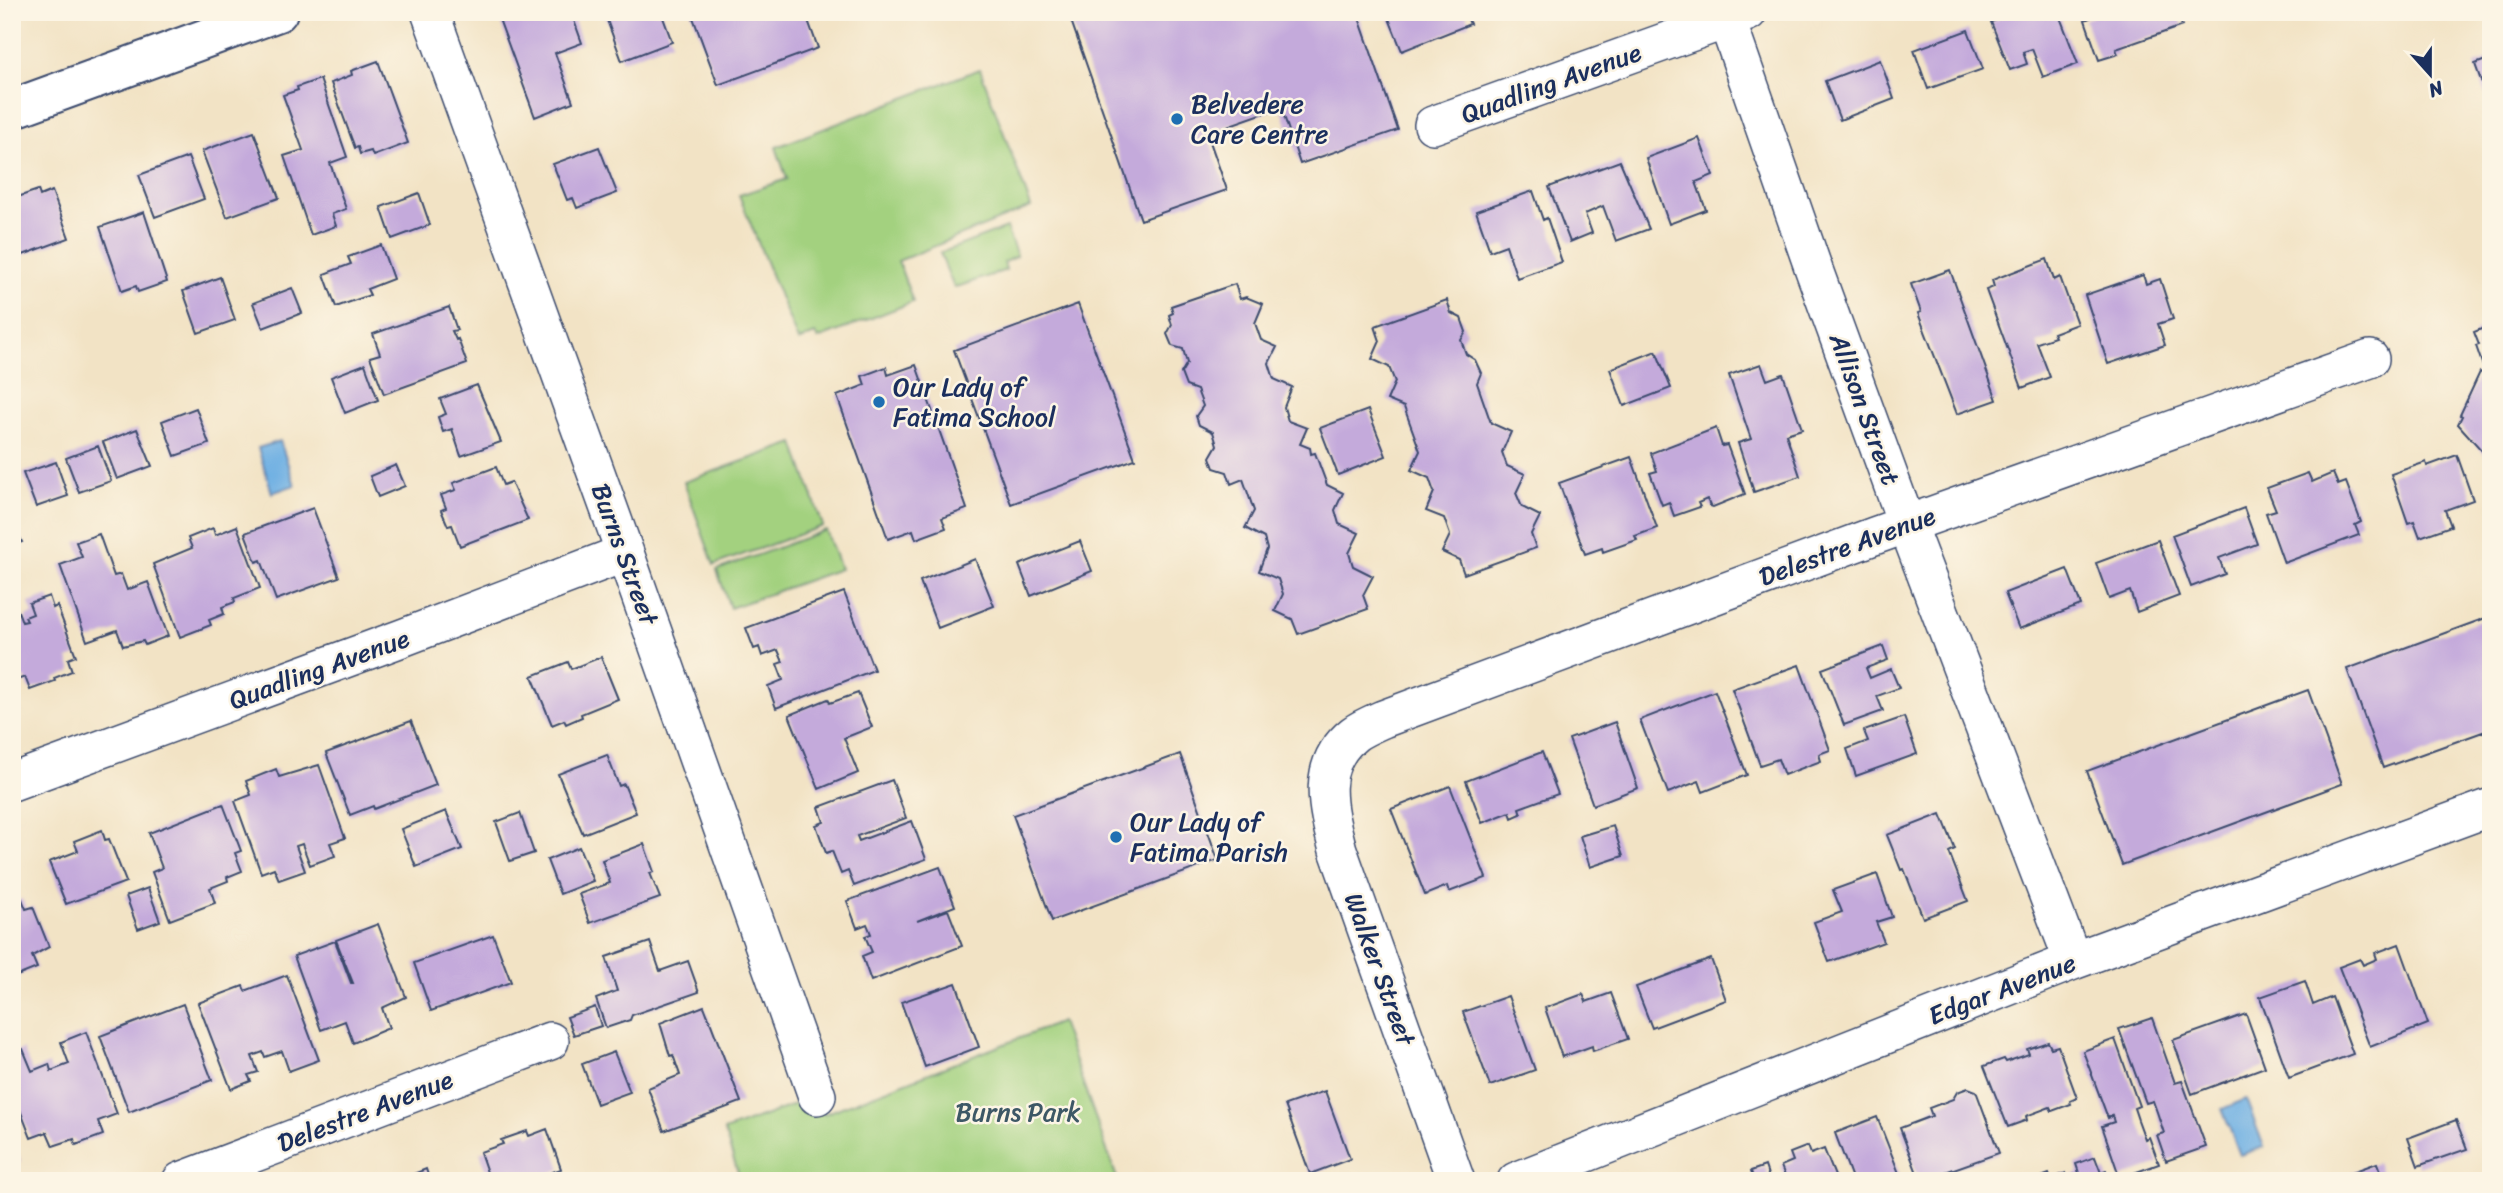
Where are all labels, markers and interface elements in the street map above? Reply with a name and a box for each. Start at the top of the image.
street label: Quadling Avenue [1454,29,1648,137]
north arrow [2394,38,2464,108]
text: N [2423,71,2449,107]
place label: Belvedere Care Centre [1191,81,1328,157]
marker: Belvedere Care Centre [1169,111,1185,127]
street label: Allison Street [1816,325,1914,492]
place label: Our Lady of Fatima School [893,364,1056,440]
marker: Our Lady of Fatima School [871,394,887,410]
street label: Burns Street [578,477,672,633]
street label: Delestre Avenue [1752,493,1942,599]
street label: Quadling Avenue [222,615,416,723]
place label: Our Lady of Fatima Parish [1130,799,1288,875]
marker: Our Lady of Fatima Parish [1108,829,1124,845]
street label: Walker Street [1331,886,1429,1053]
street label: Edgar Avenue [1921,940,2083,1038]
street label: Delestre Avenue [270,1056,460,1166]
park label: Burns Park [955,1089,1081,1135]

